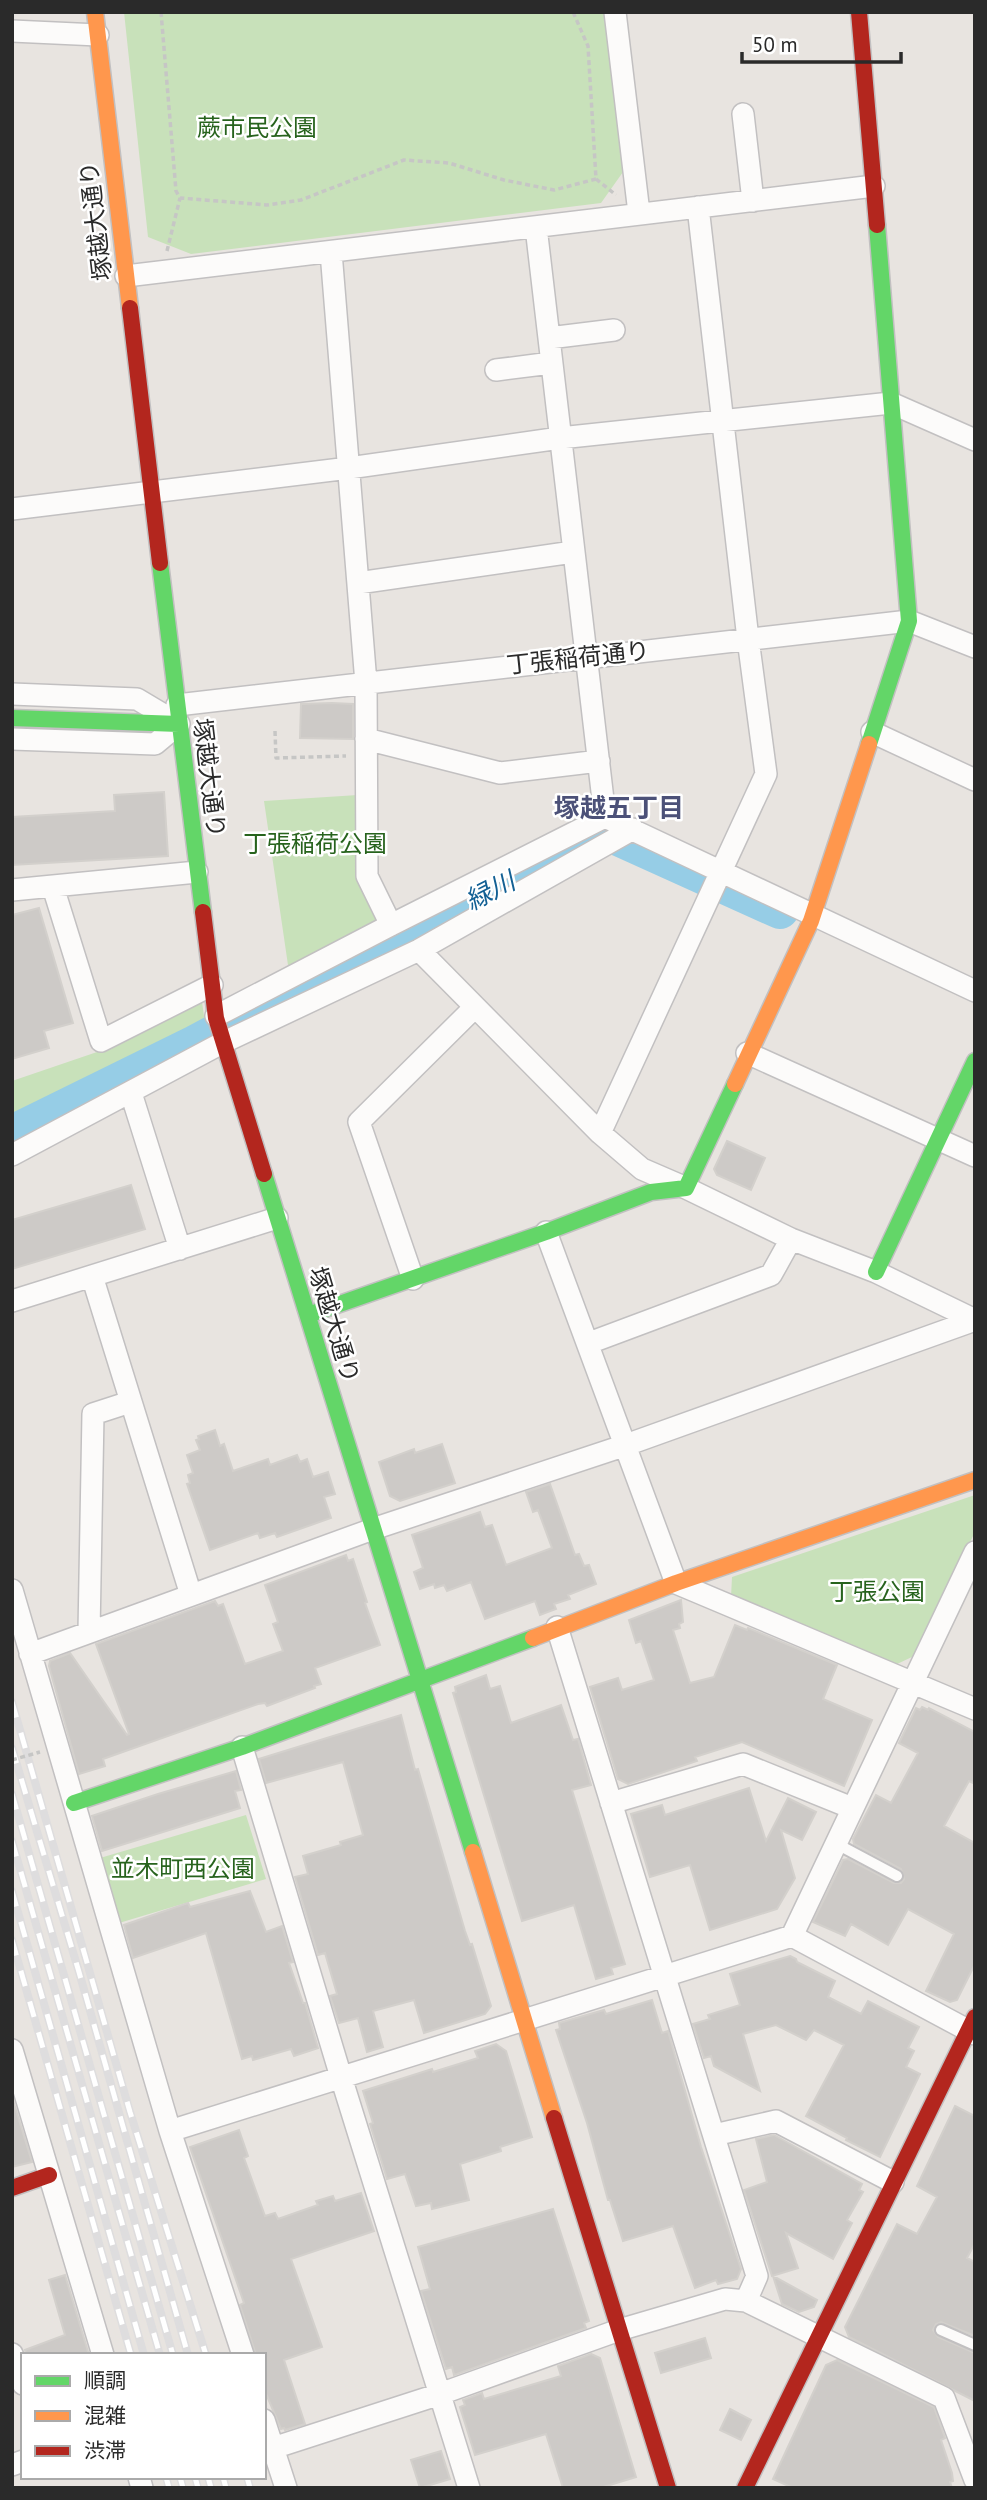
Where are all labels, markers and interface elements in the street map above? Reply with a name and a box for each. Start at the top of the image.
scale bar [742,21,901,65]
text: 50 m [752,31,798,58]
park label: 蕨市民公園 [197,112,317,143]
street label: 塚越大通り [73,160,118,283]
street label: 丁張稲荷通り [505,635,651,680]
street label: 塚越大通り [187,716,232,839]
district label: 塚越五丁目 [554,791,684,824]
park label: 丁張稲荷公園 [243,828,387,859]
water label: 緑川 [459,863,523,917]
street label: 塚越大通り [302,1263,367,1387]
park label: 丁張公園 [829,1576,925,1607]
park label: 並木町西公園 [111,1853,255,1884]
legend [21,2353,266,2479]
text: 順調 [84,2367,126,2394]
text: 混雑 [84,2402,126,2429]
text: 渋滞 [84,2437,126,2464]

